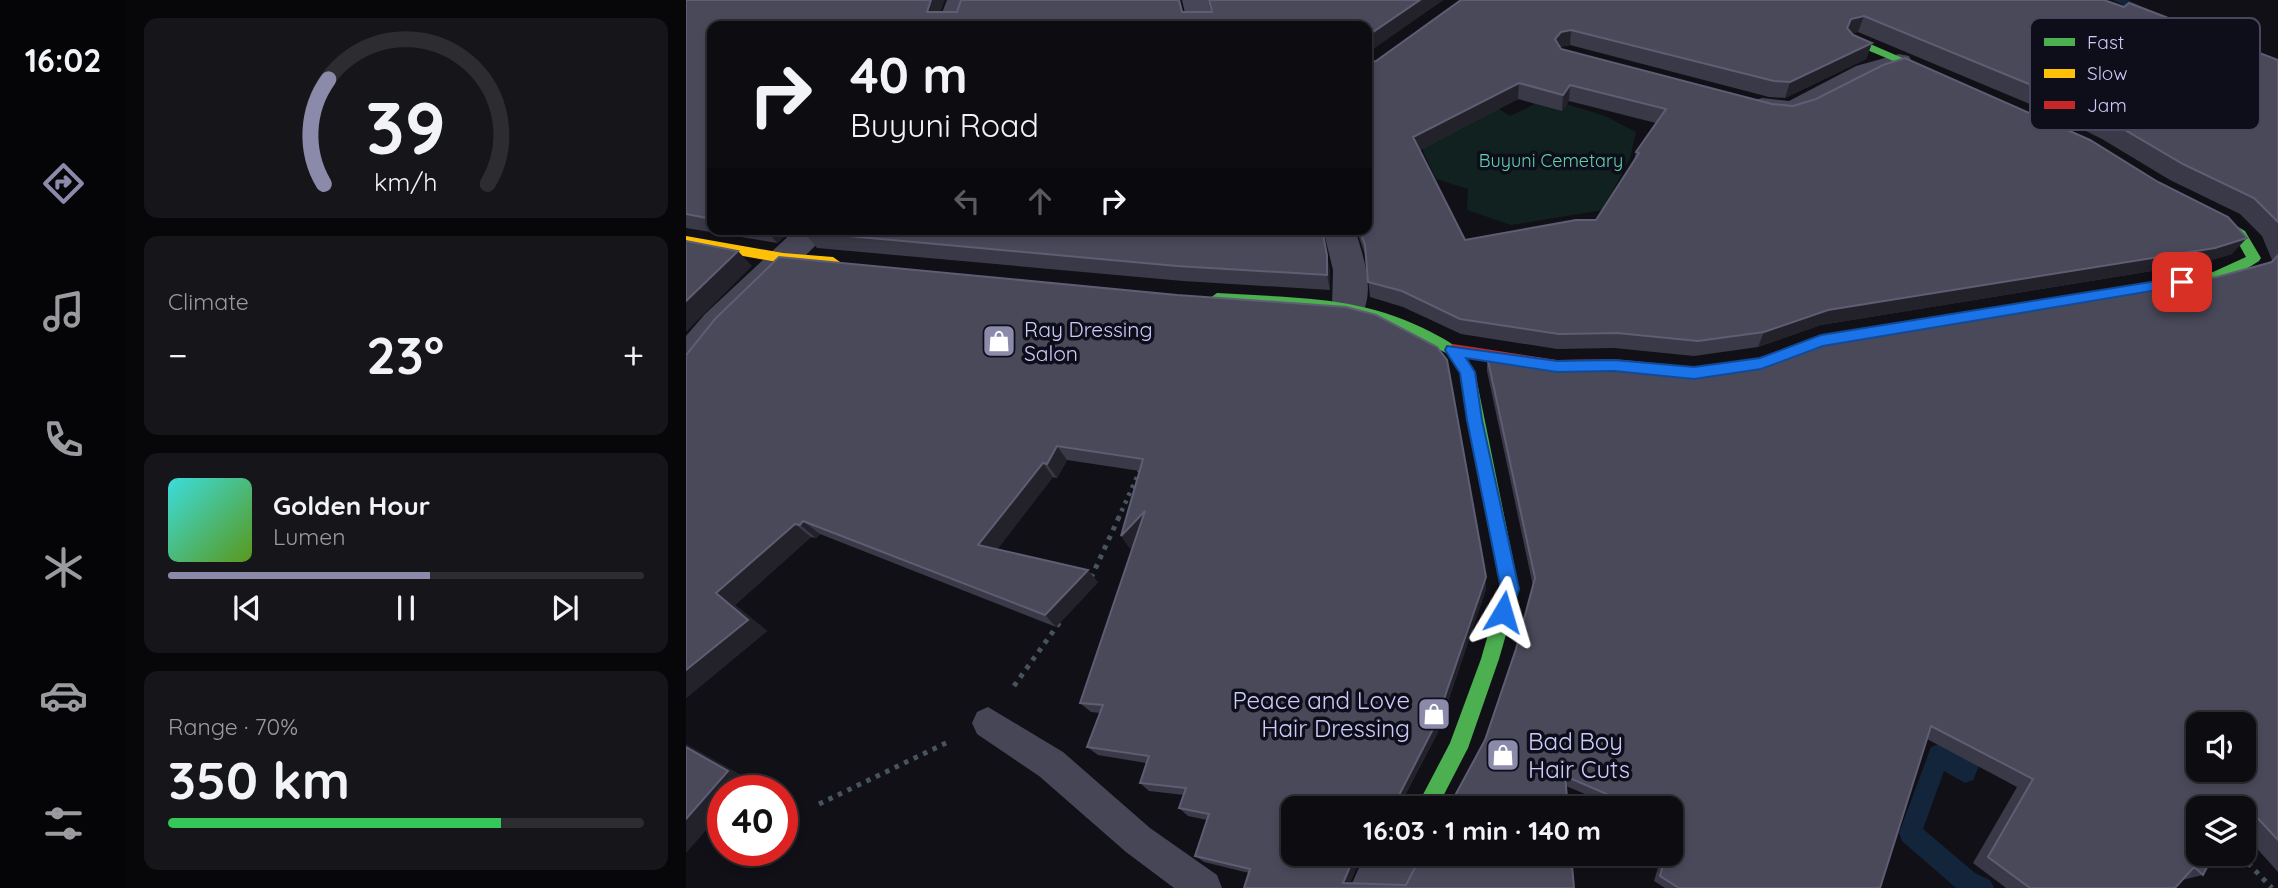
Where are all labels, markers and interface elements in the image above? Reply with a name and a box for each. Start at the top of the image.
legend [2030,18,2260,130]
text: Fast [2087,30,2124,54]
text: 16:02 [25,40,101,80]
text: 40 m [850,44,968,105]
icon: right [735,49,826,140]
text: Slow [2087,61,2128,85]
text: 39 [366,81,446,172]
text: Jam [2087,93,2127,117]
text: Buyuni Road [850,105,1039,145]
park label: Buyuni Cemetary [1479,149,1623,172]
icon: directions [39,159,88,208]
text: km/h [374,166,438,197]
icon: left [948,182,986,220]
icon: ahead [1021,182,1059,220]
icon: right [1094,182,1132,220]
pin [2152,252,2212,312]
icon: arrive [2163,263,2201,301]
icon: music [39,287,88,336]
text: Climate [168,287,249,316]
place label: Ray Dressing Salon [1024,316,1153,366]
text: 23° [366,322,444,387]
shop icon: Ray Dressing Salon [980,322,1018,360]
text: − [168,331,188,379]
text: + [623,331,644,379]
icon: phone [39,415,88,464]
text: Golden Hour [273,489,430,522]
text: Lumen [273,522,346,551]
icon: climate [39,543,88,592]
position arrow [1466,575,1540,649]
icon: previous [228,589,266,627]
icon: pause [387,589,425,627]
icon: next [546,589,584,627]
icon: car [39,671,88,720]
place label: Peace and Love Hair Dressing [1232,685,1410,743]
shop icon: Peace and Love Hair Dressing [1415,695,1453,733]
text: Range · 70% [168,712,298,741]
map controls [2186,712,2256,866]
button: sound [2186,712,2256,782]
place label: Bad Boy Hair Cuts [1528,726,1630,784]
shop icon: Bad Boy Hair Cuts [1484,736,1522,774]
text: 350 km [168,747,350,812]
speed limit sign: 40 [707,775,798,866]
button: layers [2186,796,2256,866]
icon: filters [39,799,88,848]
text: 16:03 · 1 min · 140 m [1363,814,1601,847]

